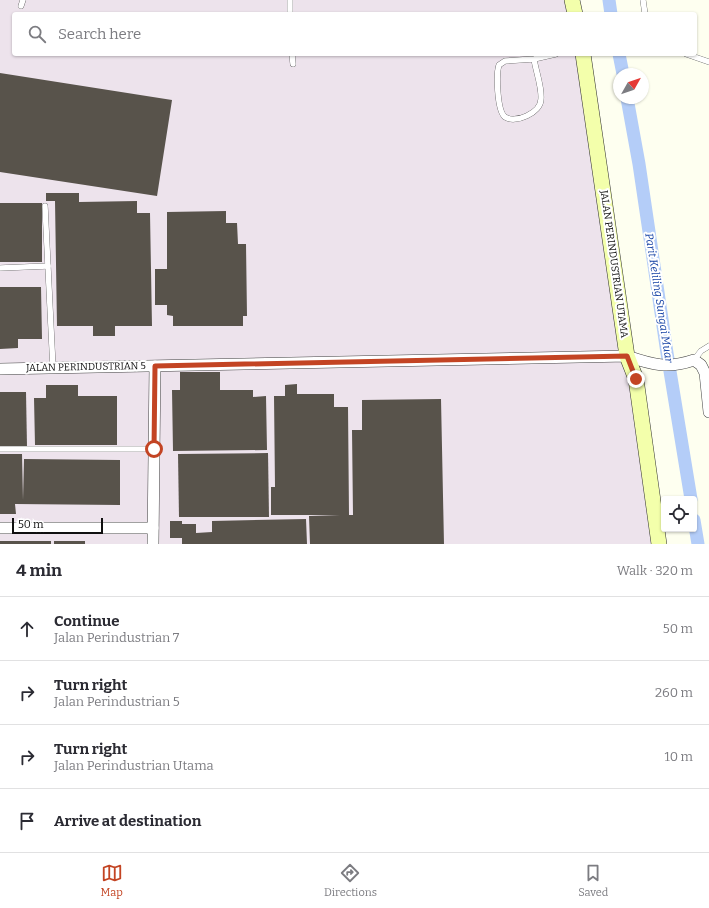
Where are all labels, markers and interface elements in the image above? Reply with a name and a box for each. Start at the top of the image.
search box [12,12,697,56]
icon: search [26,23,48,45]
text: Search here [58,25,141,43]
north arrow [613,68,649,104]
street label: JALAN PERINDUSTRIAN UTAMA [598,188,630,340]
water label: Parit Keliling Sungai Muar [642,232,676,364]
street label: JALAN PERINDUSTRIAN 5 [25,360,146,374]
route end [627,370,645,388]
route start [145,440,163,458]
map controls [661,496,697,532]
button: locate [661,496,697,532]
scale bar [12,516,103,535]
text: 50 m [18,518,44,531]
text: 4 min [16,560,62,581]
text: Walk · 320 m [617,563,693,578]
text: Continue [54,612,120,630]
icon: ahead [16,618,38,640]
text: 50 m [663,621,693,636]
text: Jalan Perindustrian 7 [54,630,179,645]
text: Turn right [54,676,127,694]
icon: right [16,682,38,704]
text: 260 m [655,685,693,700]
text: Jalan Perindustrian 5 [54,694,180,709]
text: Turn right [54,740,127,758]
icon: right [16,746,38,768]
text: 10 m [664,749,693,764]
text: Jalan Perindustrian Utama [54,758,214,773]
icon: arrive [16,810,38,832]
text: Arrive at destination [54,812,201,830]
tab: Map [101,862,123,899]
tab: Directions [324,862,377,899]
tab: Saved [578,862,608,899]

